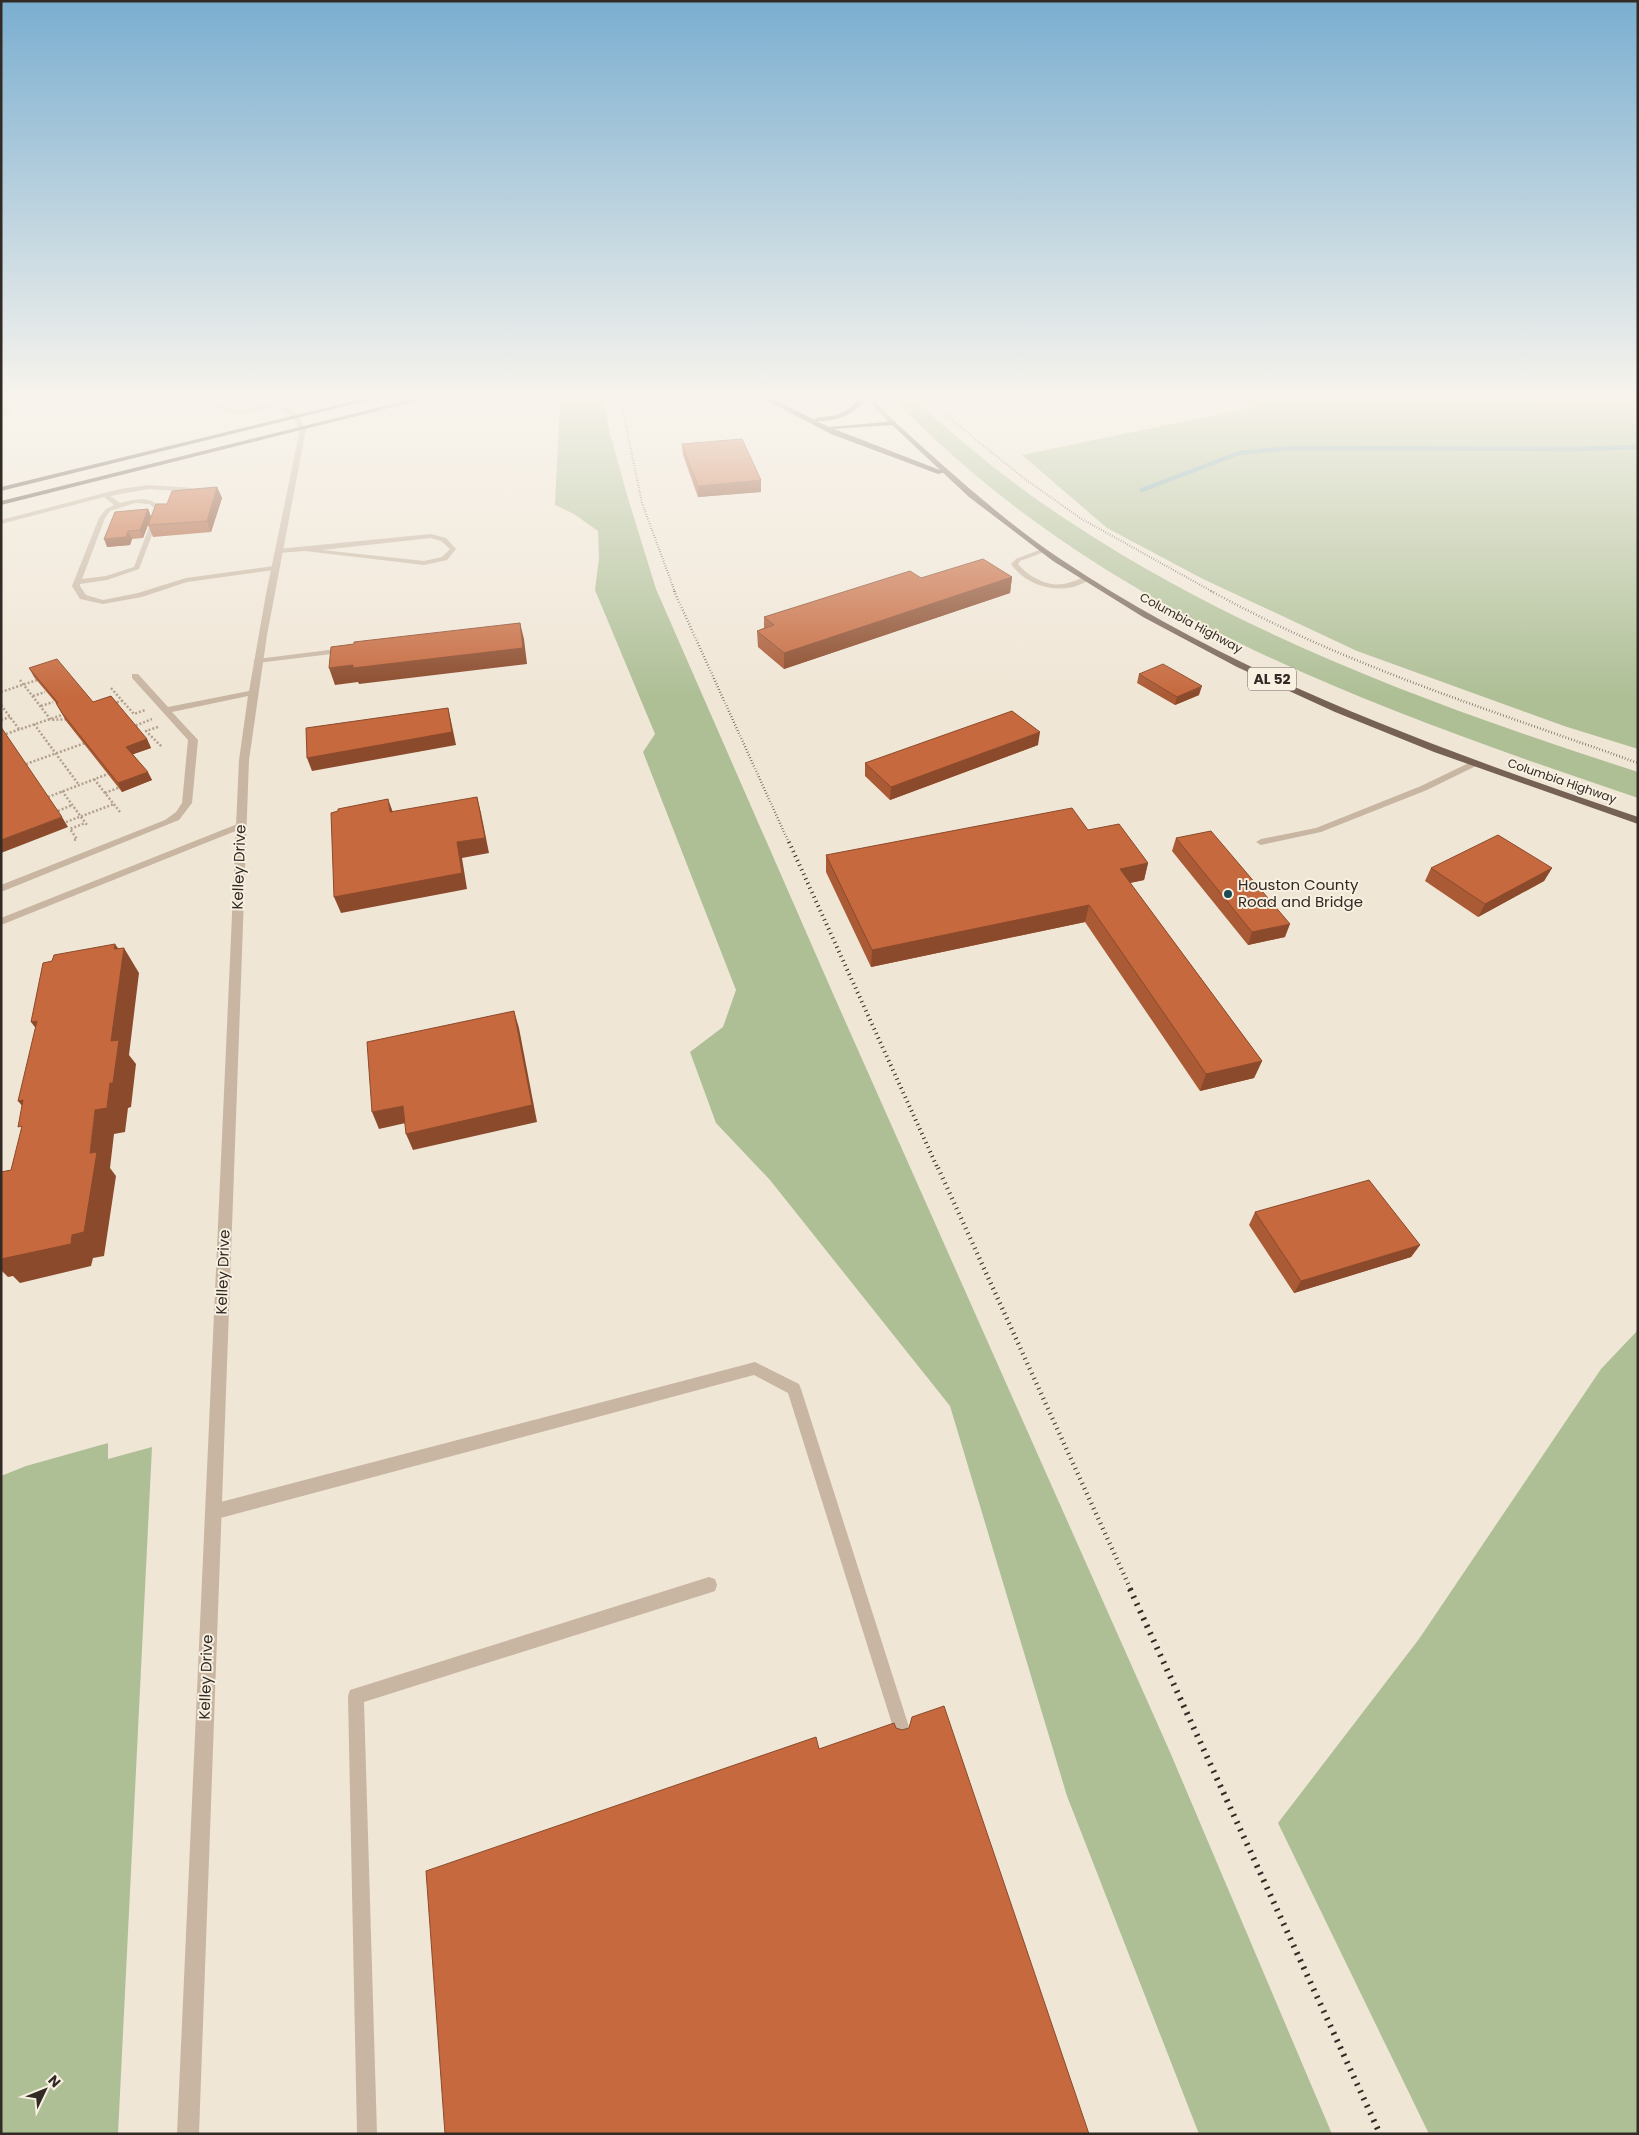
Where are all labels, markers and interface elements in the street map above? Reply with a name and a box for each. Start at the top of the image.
street label: Columbia Highway [1137,588,1246,657]
road number: AL 52 [1248,668,1296,691]
street label: Columbia Highway [1505,754,1619,807]
street label: Kelley Drive [227,824,250,910]
place label: Houston County Road and Bridge [1238,874,1363,912]
marker: Houston County Road and Bridge [1222,888,1234,900]
street label: Kelley Drive [211,1229,234,1315]
street label: Kelley Drive [194,1634,217,1720]
north arrow [20,2065,70,2115]
text: N [44,2070,65,2092]

